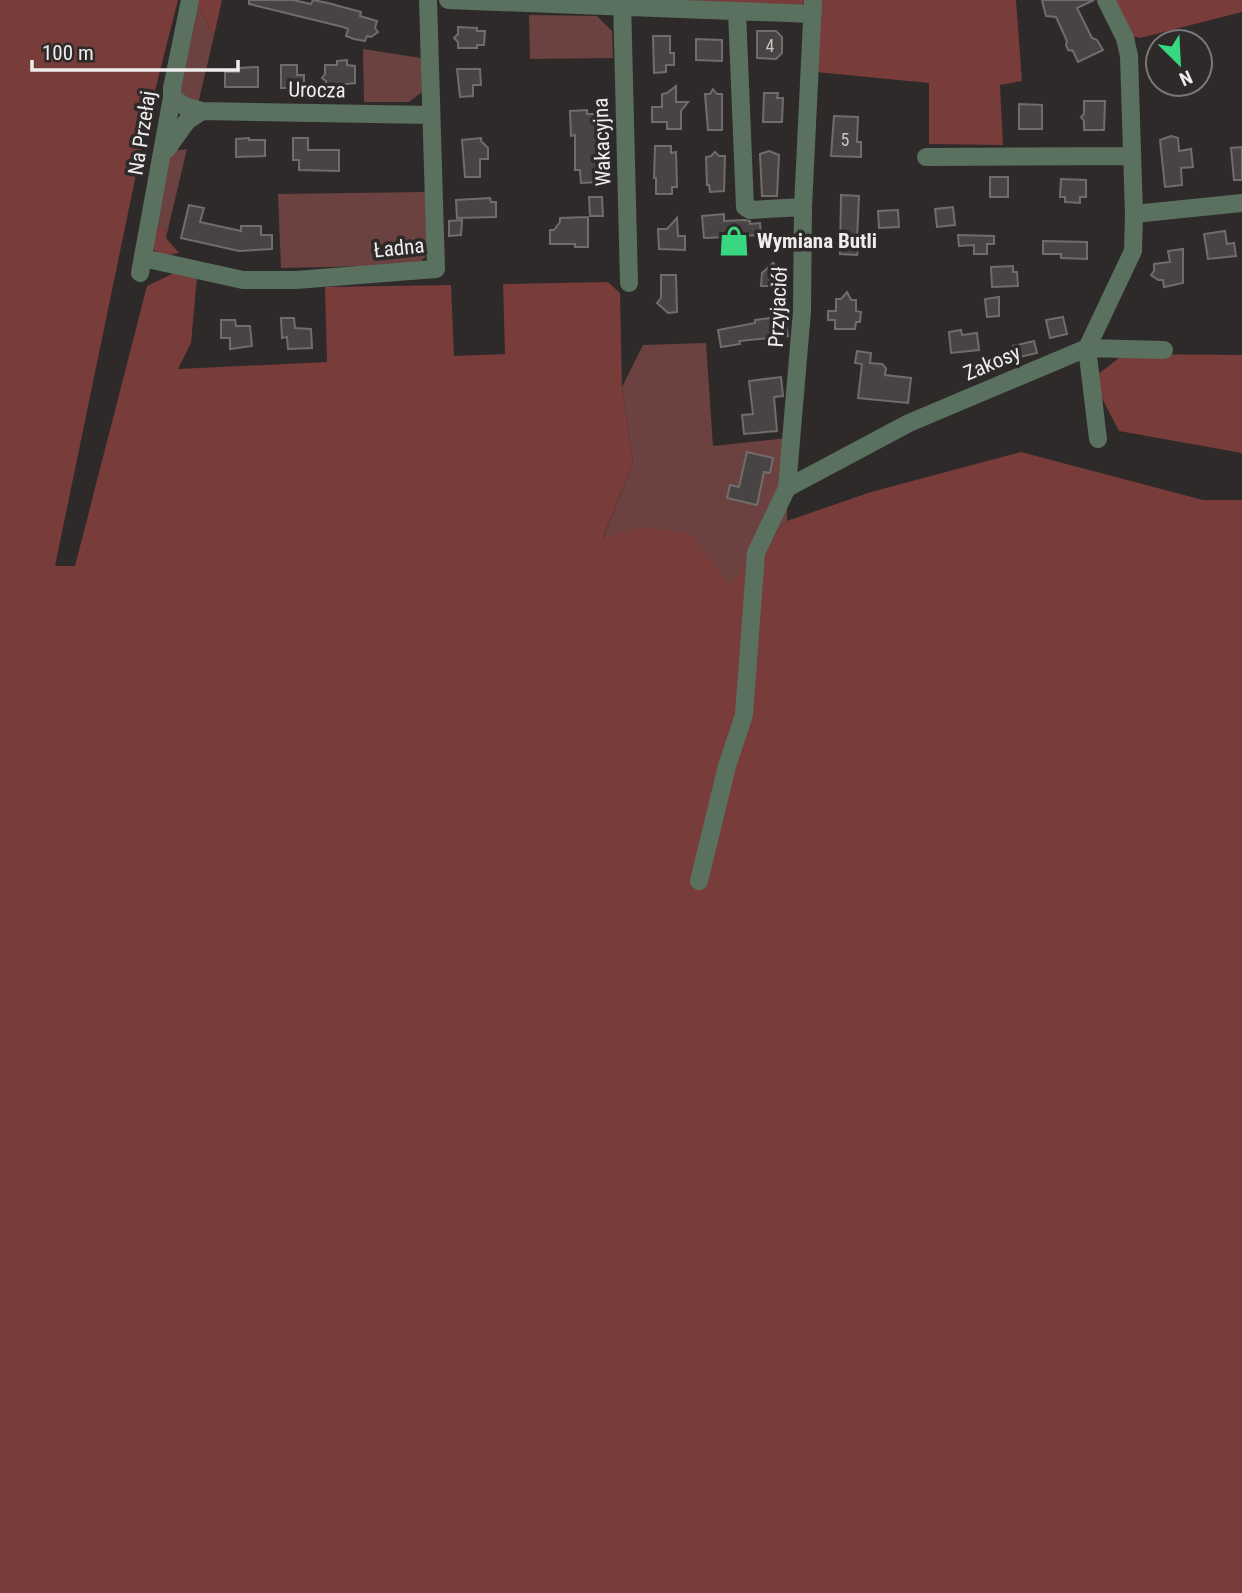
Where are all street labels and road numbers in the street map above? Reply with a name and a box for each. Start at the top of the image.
street label: Urocza [288,77,346,103]
street label: Na Przełaj [124,89,160,177]
street label: Wakacyjna [588,97,616,187]
street label: Ładna [373,233,425,263]
street label: Przyjaciół [764,266,792,348]
street label: Zakosy [960,340,1024,386]

